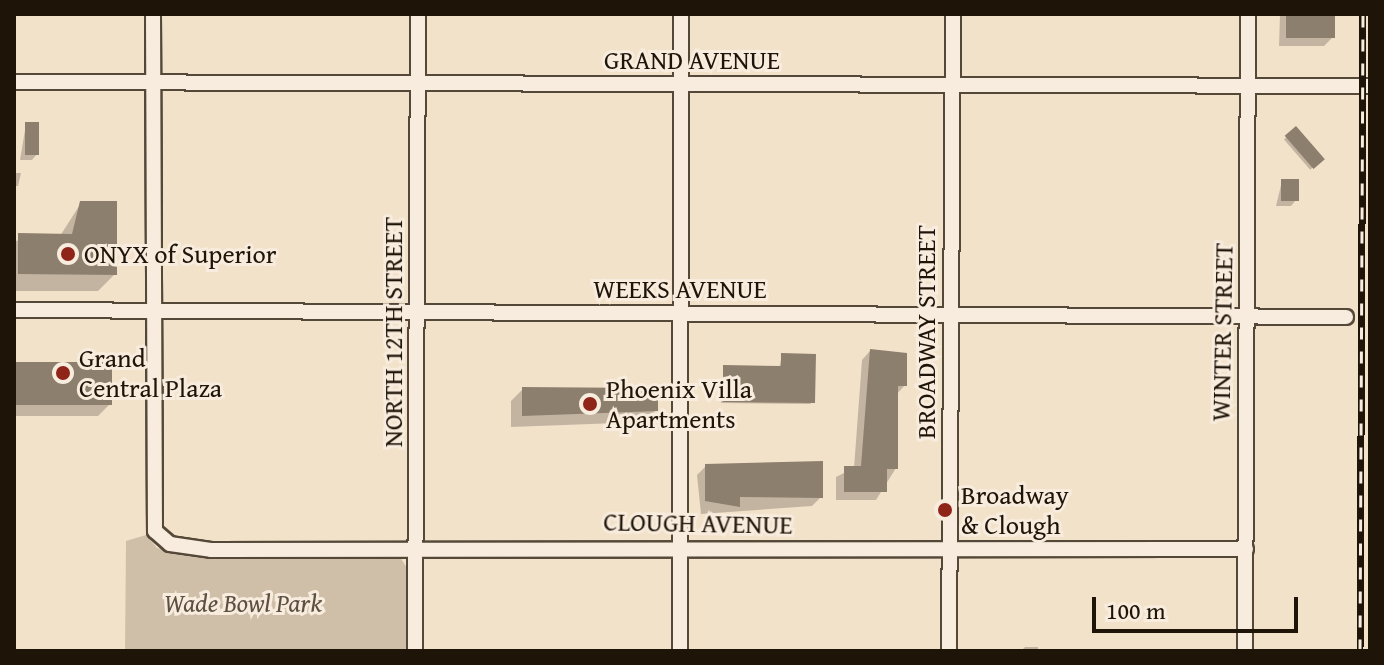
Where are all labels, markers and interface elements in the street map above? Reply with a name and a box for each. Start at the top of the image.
street label: GRAND AVENUE [604,44,780,76]
street label: NORTH 12TH STREET [377,217,409,447]
street label: BROADWAY STREET [910,225,942,439]
place label: ONYX of Superior [84,238,277,270]
street label: WINTER STREET [1205,242,1239,422]
marker: ONYX of Superior [59,245,77,263]
street label: WEEKS AVENUE [593,273,767,305]
place label: Grand Central Plaza [79,342,222,404]
marker: Grand Central Plaza [54,364,72,382]
place label: Phoenix Villa Apartments [606,373,752,434]
marker: Phoenix Villa Apartments [581,395,599,413]
place label: Broadway & Clough [961,479,1069,540]
marker: Broadway & Clough [936,501,954,519]
street label: CLOUGH AVENUE [603,506,793,540]
scale bar [1096,581,1302,631]
park label: Wade Bowl Park [164,587,322,619]
text: 100 m [1106,593,1166,628]

